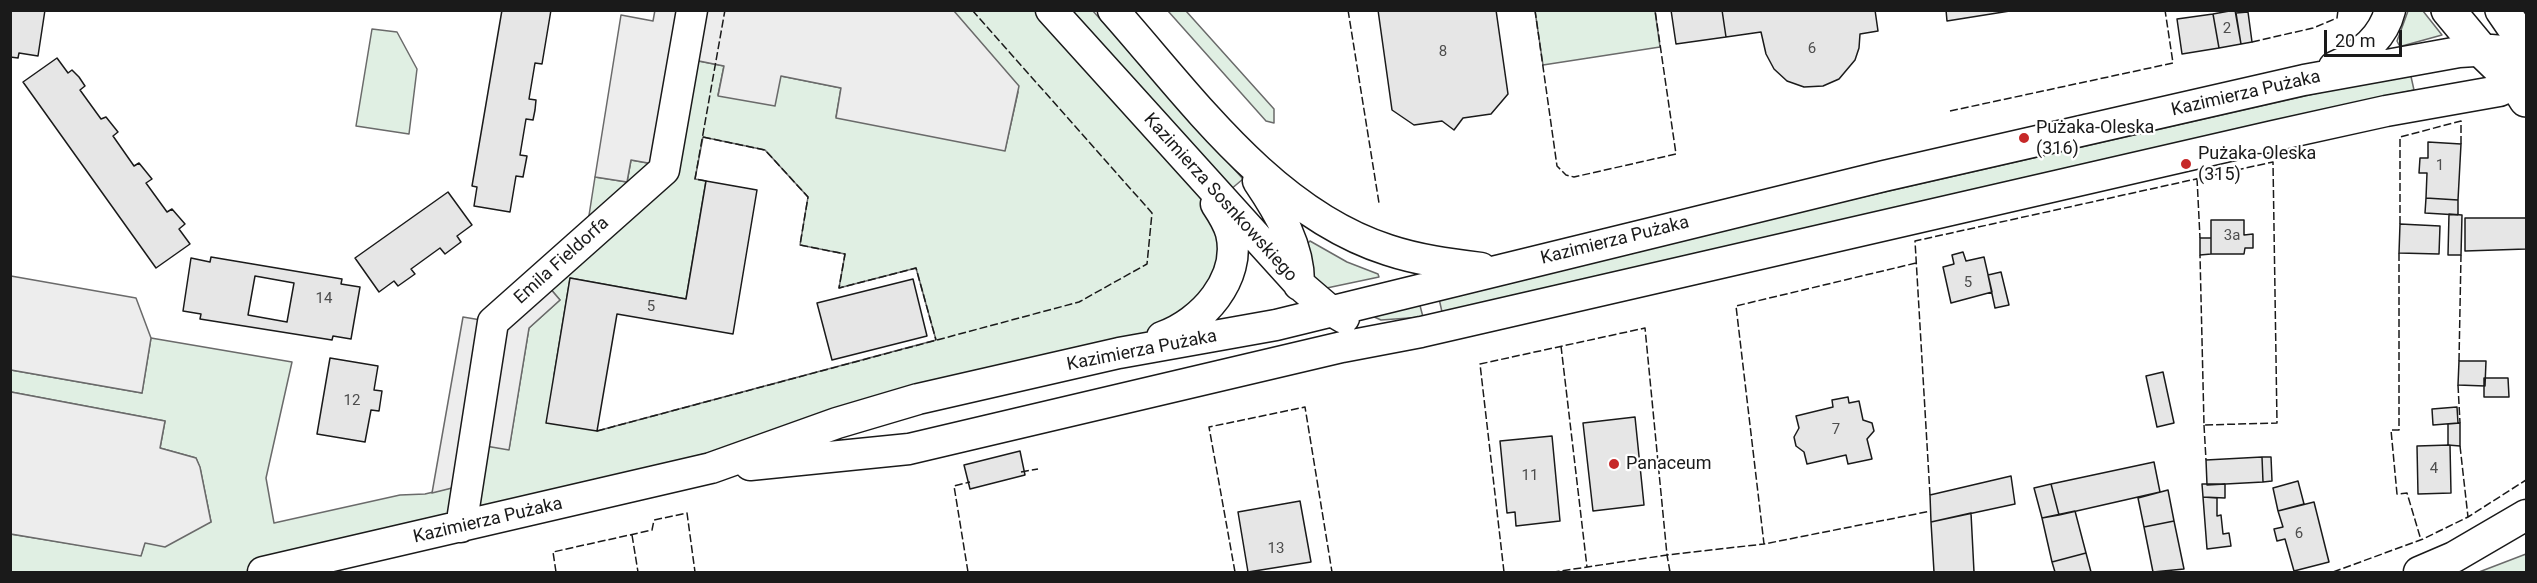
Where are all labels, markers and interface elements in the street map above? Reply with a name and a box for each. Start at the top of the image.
scale bar [2327,18,2405,56]
house number: 2 [2223,20,2231,38]
text: 20 m [2335,30,2375,51]
house number: 6 [1808,40,1816,58]
house number: 8 [1439,43,1447,61]
street label: Kazimierza Pużaka [2169,66,2323,122]
street label: Kazimierza Sosnkowskiego [1139,109,1301,287]
place label: Pużaka-Oleska (316) [2036,117,2154,160]
marker: Pużaka-Oleska (316) [2017,131,2031,145]
place label: Pużaka-Oleska (315) [2198,143,2316,186]
marker: Pużaka-Oleska (315) [2179,157,2193,171]
house number: 1 [2436,157,2444,175]
street label: Kazimierza Pużaka [1539,212,1691,270]
street label: Emila Fieldorfa [510,213,614,309]
house number: 3a [2224,227,2240,245]
house number: 5 [1964,274,1972,292]
house number: 14 [316,290,332,308]
house number: 5 [647,298,655,316]
street label: Kazimierza Pużaka [1065,326,1219,376]
house number: 12 [344,392,360,410]
house number: 7 [1832,421,1840,439]
place label: Panaceum [1626,453,1711,475]
marker: Panaceum [1607,457,1621,471]
house number: 4 [2430,460,2438,478]
house number: 11 [1522,467,1538,485]
street label: Kazimierza Pużaka [411,493,565,549]
house number: 6 [2295,525,2303,543]
house number: 13 [1268,540,1284,558]

